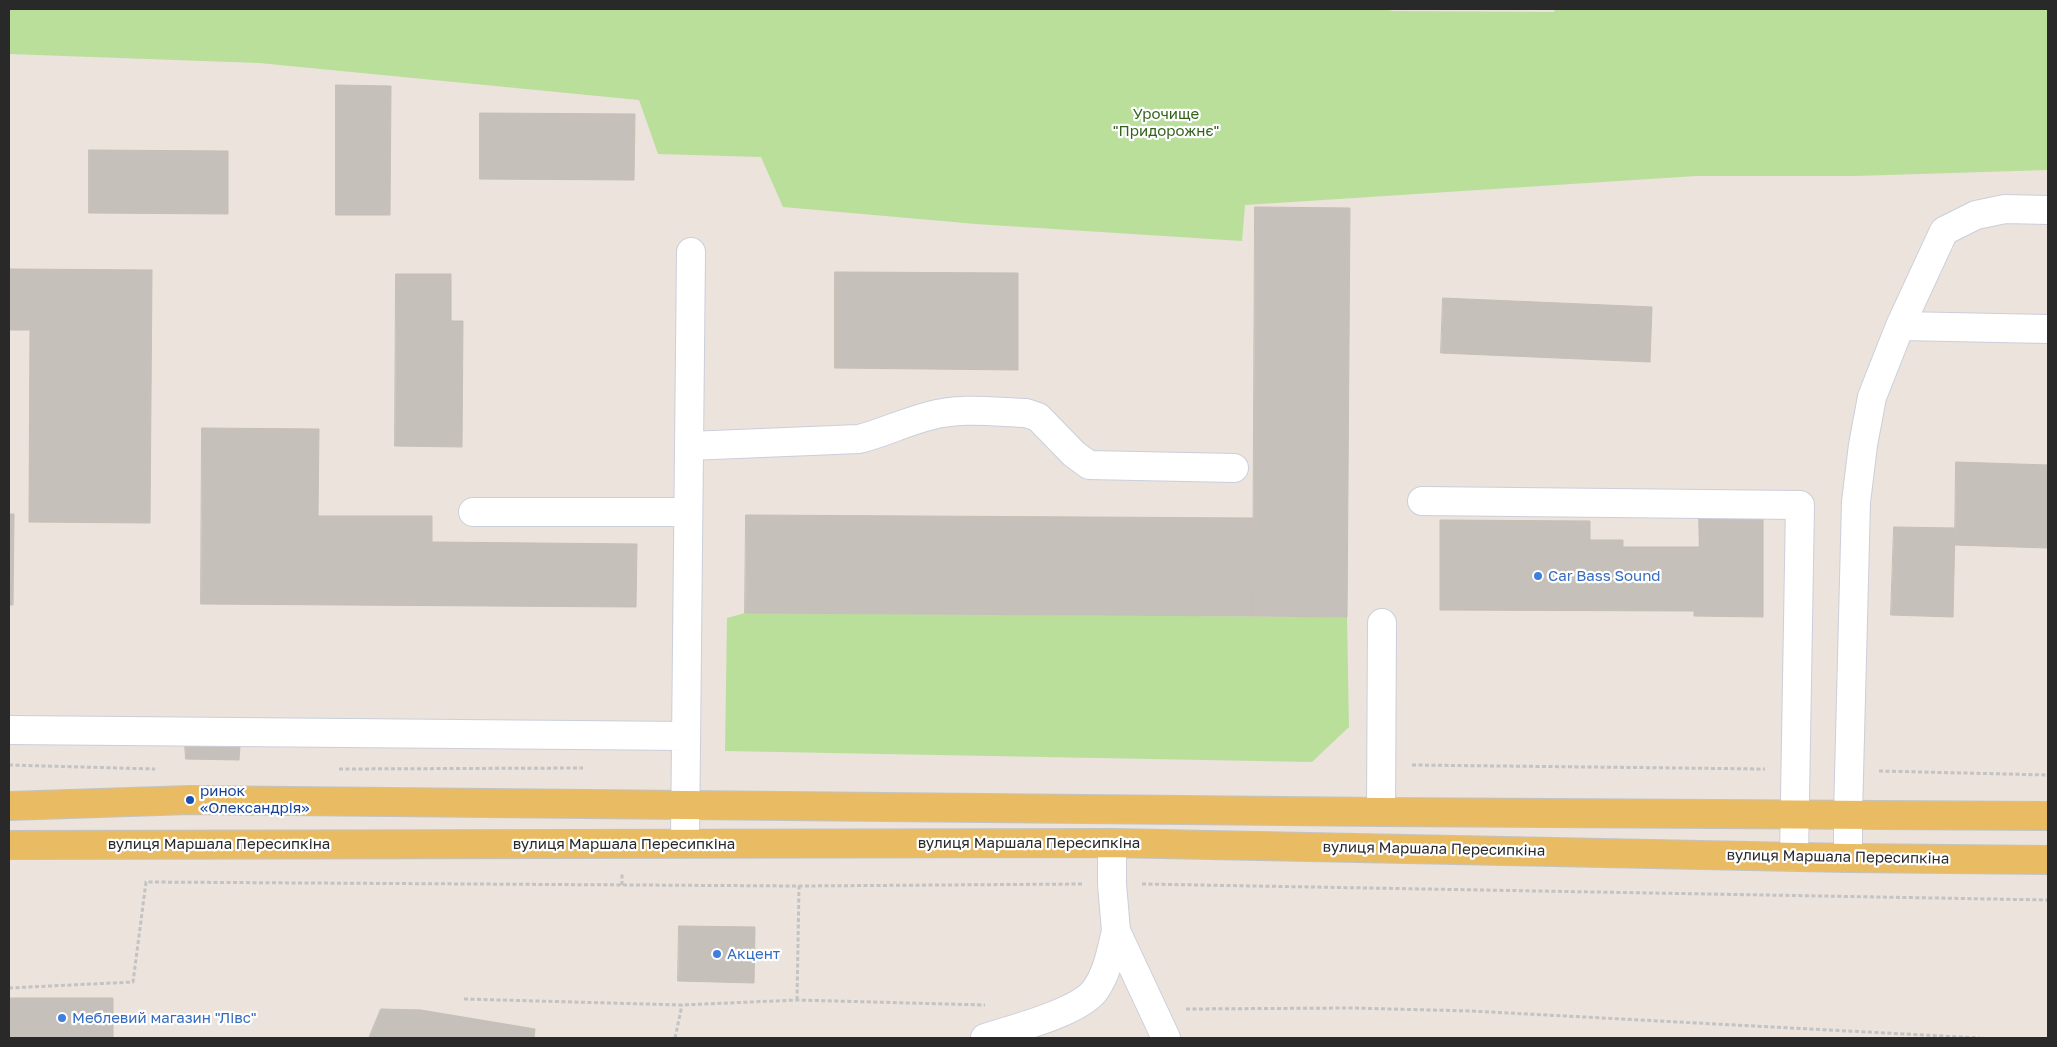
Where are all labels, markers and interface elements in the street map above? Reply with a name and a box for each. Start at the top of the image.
park label: Урочище "Придорожнє" [1113,105,1219,140]
place label: Car Bass Sound [1548,567,1661,585]
marker: Car Bass Sound [1532,570,1544,582]
place label: ринок «Олександрія» [200,782,310,817]
marker: ринок «Олександрія» [184,794,196,806]
street label: вулиця Маршала Пересипкіна [918,834,1140,852]
street label: вулиця Маршала Пересипкіна [108,835,330,853]
street label: вулиця Маршала Пересипкіна [513,835,735,853]
street label: вулиця Маршала Пересипкіна [1323,838,1545,860]
street label: вулиця Маршала Пересипкіна [1727,846,1949,868]
place label: Акцент [727,945,780,963]
marker: Акцент [711,948,723,960]
place label: Меблевий магазин "Лівс" [72,1009,257,1027]
marker: Меблевий магазин "Лівс" [56,1012,68,1024]

